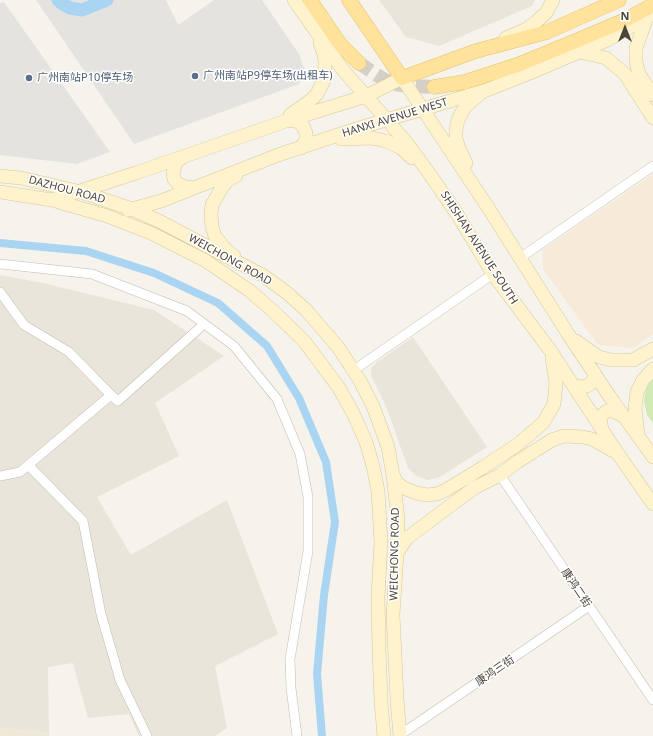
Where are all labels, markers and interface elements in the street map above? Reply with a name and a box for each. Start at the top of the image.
north arrow [605,8,645,48]
text: N [621,8,629,23]
place label: 广州南站P9停车场(出租车) [203,69,333,83]
place label: 广州南站P10停车场 [37,71,133,85]
marker: 广州南站P9停车场(出租车) [190,71,200,81]
marker: 广州南站P10停车场 [24,73,34,83]
street label: HANXI AVENUE WEST [341,96,449,140]
street label: DAZHOU ROAD [27,173,107,207]
street label: SHISHAN AVENUE SOUTH [438,189,520,307]
street label: WEICHONG ROAD [186,232,274,288]
street label: WEICHONG ROAD [388,507,402,601]
street label: 康鸿二街 [558,566,594,610]
street label: 康鸿三街 [473,653,517,689]

